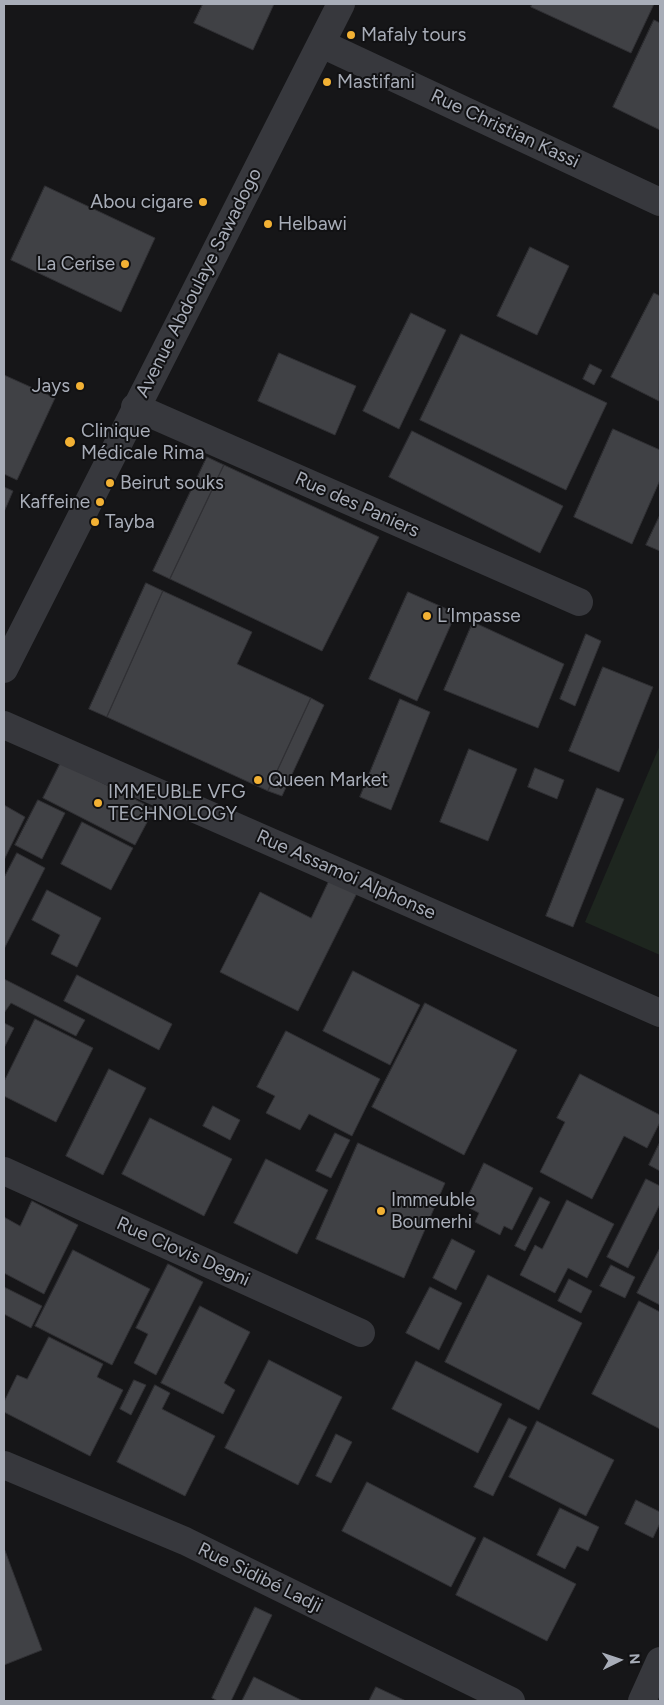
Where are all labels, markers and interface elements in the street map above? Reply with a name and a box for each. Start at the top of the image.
place label: Mafaly tours [361,24,466,46]
marker: Mafaly tours [345,29,357,41]
place label: Mastifani [337,71,415,93]
marker: Mastifani [321,76,333,88]
street label: Rue Christian Kassi [427,85,583,173]
street label: Avenue Abdoulaye Sawadogo [131,165,267,401]
place label: Abou cigare [90,191,193,213]
marker: Abou cigare [197,196,209,208]
place label: Helbawi [278,213,347,235]
marker: Helbawi [262,218,274,230]
place label: La Cerise [37,253,115,275]
marker: La Cerise [119,258,131,270]
place label: Jays [32,375,70,397]
marker: Jays [74,380,86,392]
place label: Clinique Médicale Rima [81,420,204,464]
marker: Clinique Médicale Rima [63,435,77,449]
street label: Rue des Paniers [291,467,423,543]
place label: Beirut souks [120,472,224,494]
marker: Beirut souks [104,477,116,489]
place label: Kaffeine [19,491,90,513]
marker: Kaffeine [94,496,106,508]
place label: Tayba [105,511,155,533]
marker: Tayba [89,516,101,528]
place label: L’Impasse [437,605,521,627]
marker: L’Impasse [421,610,433,622]
place label: Queen Market [268,769,388,791]
marker: Queen Market [252,774,264,786]
place label: IMMEUBLE VFG TECHNOLOGY [108,781,245,825]
marker: IMMEUBLE VFG TECHNOLOGY [92,797,104,809]
street label: Rue Assamoi Alphonse [253,825,439,925]
place label: Immeuble Boumerhi [391,1189,475,1233]
marker: Immeuble Boumerhi [375,1205,387,1217]
street label: Rue Clovis Degni [113,1212,253,1292]
street label: Rue Sidibé Ladji [194,1538,326,1618]
north arrow [594,1635,644,1685]
text: N [626,1653,643,1665]

